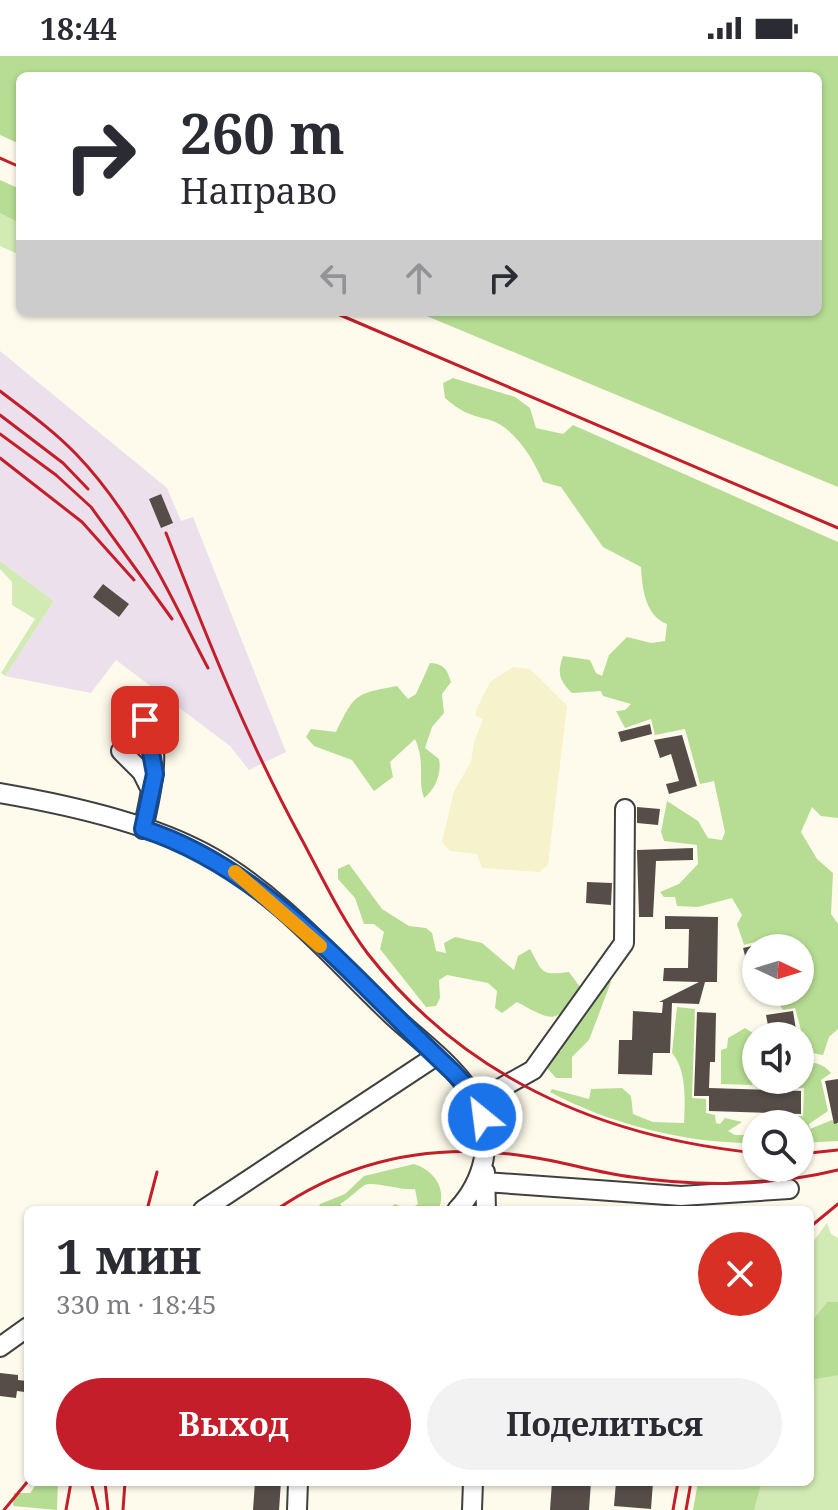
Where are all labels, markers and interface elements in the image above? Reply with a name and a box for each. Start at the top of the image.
text: 18:44 [40,8,117,49]
text: 260 m [180,94,345,170]
icon: right [48,104,152,208]
text: Направо [180,166,337,215]
icon: left [313,256,357,300]
icon: ahead [397,256,441,300]
icon: right [481,256,525,300]
pin [111,686,179,754]
icon: arrive [123,698,167,742]
north arrow [742,934,814,1006]
map controls [742,934,814,1182]
button: sound [742,1022,814,1094]
position arrow [440,1075,524,1159]
button: search [742,1110,814,1182]
text: 1 мин [56,1223,201,1288]
button: close [698,1232,782,1316]
text: 330 m · 18:45 [56,1286,217,1322]
button: Выход [56,1378,411,1470]
button: Поделиться [427,1378,782,1470]

